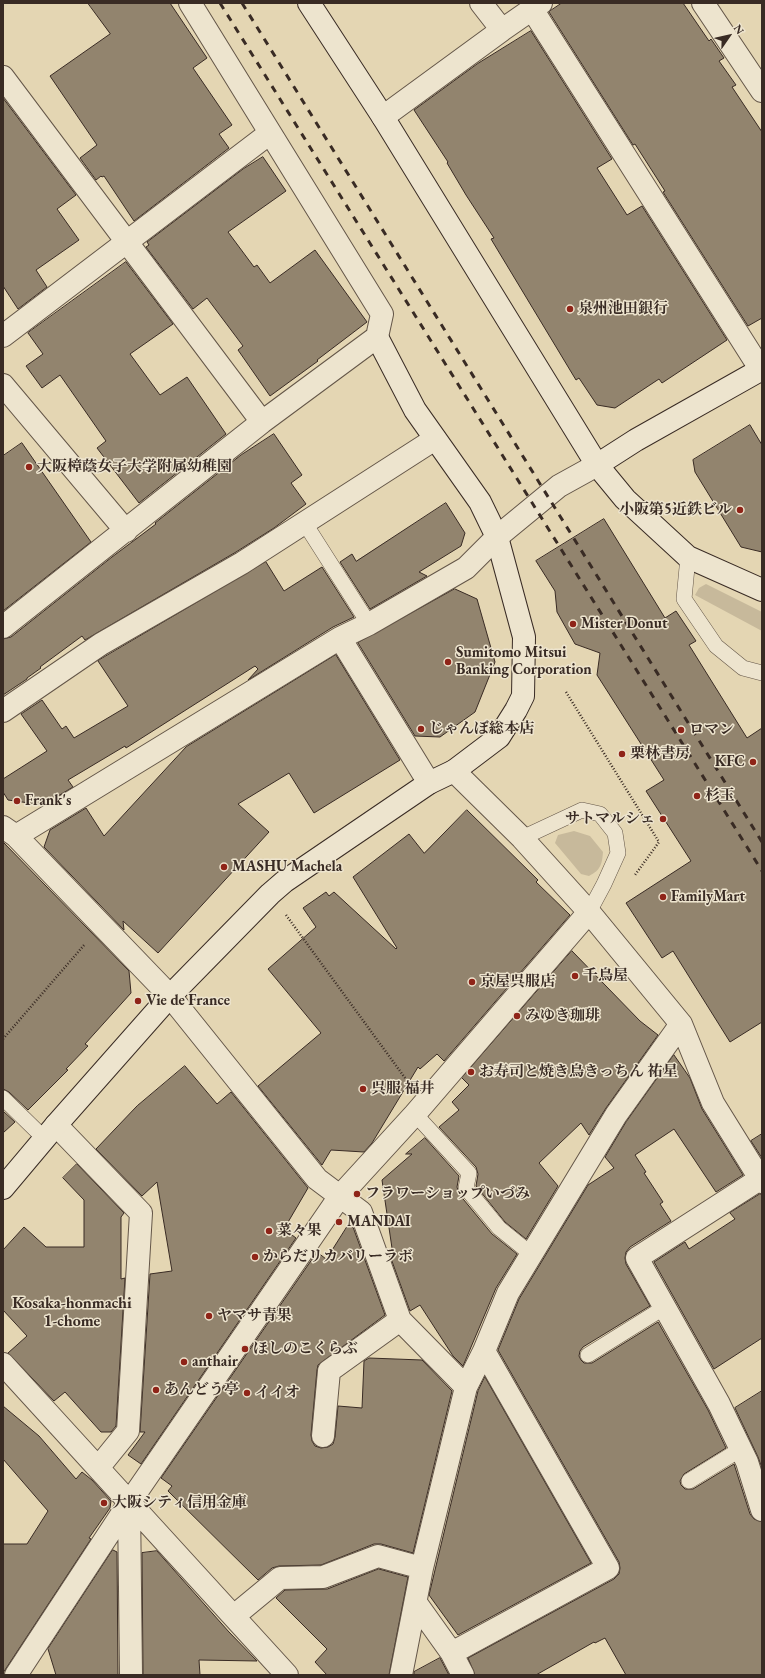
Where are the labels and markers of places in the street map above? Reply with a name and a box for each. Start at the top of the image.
place label: 泉州池田銀行 [578,300,668,318]
marker: 泉州池田銀行 [565,304,575,314]
place label: 大阪樟蔭女子大学附属幼稚園 [37,458,232,476]
marker: 大阪樟蔭女子大学附属幼稚園 [24,462,34,472]
place label: 小阪第5近鉄ビル [619,501,732,519]
marker: 小阪第5近鉄ビル [735,505,745,515]
place label: Mister Donut [581,615,668,633]
marker: Mister Donut [568,619,578,629]
place label: Sumitomo Mitsui Banking Corporation [456,644,592,679]
marker: Sumitomo Mitsui Banking Corporation [443,657,453,667]
place label: じゃんぼ総本店 [429,720,534,738]
place label: ロマン [689,721,734,739]
marker: じゃんぼ総本店 [416,724,426,734]
marker: ロマン [676,725,686,735]
place label: 栗林書房 [630,745,690,763]
marker: 栗林書房 [617,749,627,759]
place label: KFC [715,753,745,771]
marker: KFC [748,757,758,767]
place label: 杉玉 [705,787,735,805]
marker: 杉玉 [692,791,702,801]
place label: Frank's [25,792,71,810]
marker: Frank's [12,796,22,806]
place label: サトマルシェ [565,810,655,828]
marker: サトマルシェ [658,814,668,824]
place label: MASHU Machela [232,858,342,876]
marker: MASHU Machela [219,862,229,872]
place label: FamilyMart [671,888,745,906]
marker: FamilyMart [658,892,668,902]
place label: 千鳥屋 [583,967,628,985]
marker: 千鳥屋 [570,971,580,981]
place label: 京屋呉服店 [480,973,555,991]
marker: 京屋呉服店 [467,977,477,987]
place label: Vie de France [146,992,230,1010]
marker: Vie de France [133,996,143,1006]
place label: みゆき珈琲 [525,1007,600,1025]
marker: みゆき珈琲 [512,1011,522,1021]
place label: お寿司と焼き鳥きっちん 祐星 [479,1063,678,1081]
marker: お寿司と焼き鳥きっちん 祐星 [466,1067,476,1077]
place label: 呉服 福井 [371,1080,435,1098]
marker: 呉服 福井 [358,1084,368,1094]
place label: フラワーショップいづみ [365,1185,530,1203]
marker: フラワーショップいづみ [352,1189,362,1199]
place label: MANDAI [347,1213,410,1231]
marker: MANDAI [334,1217,344,1227]
place label: 菜々果 [277,1222,322,1240]
marker: 菜々果 [264,1226,274,1236]
place label: からだリカバリーラボ [263,1248,413,1266]
marker: からだリカバリーラボ [250,1252,260,1262]
place label: ヤマサ青果 [217,1307,292,1325]
marker: ヤマサ青果 [204,1311,214,1321]
place label: ほしのこくらぶ [253,1340,358,1358]
marker: ほしのこくらぶ [240,1344,250,1354]
place label: anthair [192,1353,238,1371]
marker: anthair [179,1357,189,1367]
place label: あんどう亭 [164,1381,239,1399]
place label: イイオ [255,1384,300,1402]
marker: あんどう亭 [151,1385,161,1395]
marker: イイオ [242,1388,252,1398]
place label: 大阪シティ信用金庫 [112,1494,247,1512]
marker: 大阪シティ信用金庫 [99,1498,109,1508]

